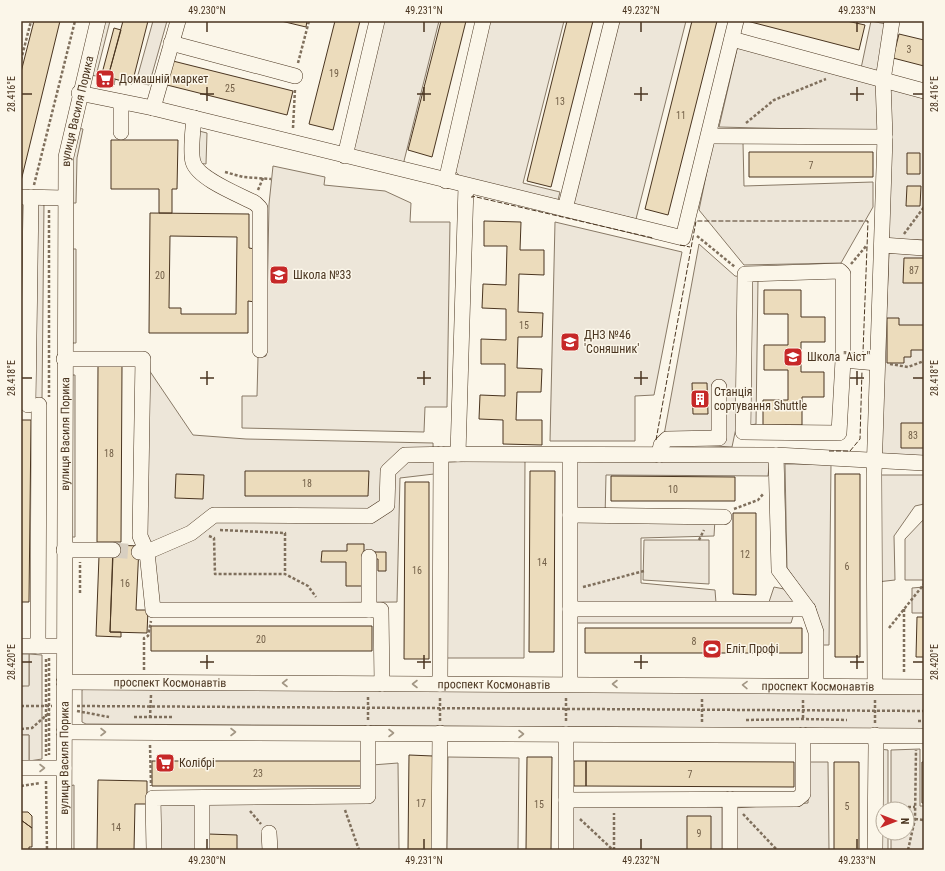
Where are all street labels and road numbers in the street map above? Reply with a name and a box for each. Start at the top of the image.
street label: вулиця Василя Порика [59,54,97,167]
street label: вулиця Василя Порика [58,377,72,491]
street label: проспект Космонавтів [114,675,226,690]
street label: проспект Космонавтів [438,677,550,692]
street label: проспект Космонавтів [762,679,874,694]
street label: вулиця Василя Порика [57,701,71,815]

